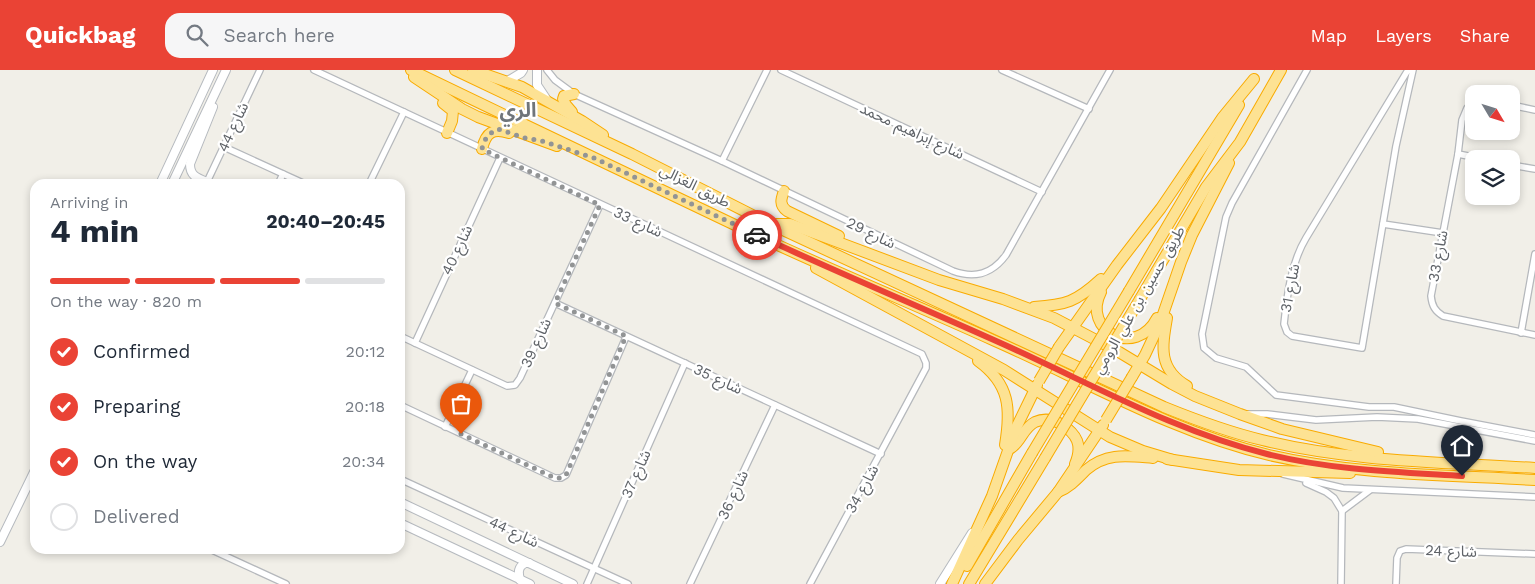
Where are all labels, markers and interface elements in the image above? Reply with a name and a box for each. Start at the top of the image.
search box [165,13,515,58]
text: Quickbag [25,21,135,49]
icon: search [183,21,211,49]
text: Search here [223,24,335,47]
text: Map [1310,25,1347,46]
text: Layers [1375,25,1432,46]
text: Share [1460,25,1510,46]
north arrow [1465,85,1520,140]
map controls [1465,85,1520,205]
district label: الري [500,98,536,127]
street label: شارع 44 [214,99,255,156]
street label: شارع إبراهيم محمد [856,99,967,166]
button: layers [1465,150,1520,205]
street label: طريق الغزالي [656,161,733,214]
text: Arriving in [50,193,128,212]
street label: شارع 33 [609,203,666,244]
text: 20:40–20:45 [266,210,385,233]
courier [732,210,782,260]
text: 4 min [50,212,139,250]
street label: شارع 29 [842,213,899,255]
icon: car [743,221,771,249]
street label: شارع 40 [438,222,479,279]
street label: طريق حسين بن علي الرومي [1089,223,1191,378]
street label: شارع 33 [1424,229,1455,284]
street label: شارع 31 [1276,262,1306,314]
text: On the way · 820 m [50,292,202,311]
street label: شارع 39 [517,315,558,372]
icon: check [50,338,78,366]
text: Confirmed [93,340,190,363]
text: 20:12 [345,342,385,361]
street label: شارع 35 [689,360,746,401]
pin [440,383,482,434]
icon: bag [447,390,475,418]
icon: check [50,393,78,421]
text: Preparing [93,395,180,418]
text: 20:18 [345,397,385,416]
pin [1441,425,1483,476]
icon: home [1448,432,1476,460]
street label: شارع 37 [617,447,657,502]
icon: check [50,448,78,476]
text: On the way [93,450,197,473]
text: 20:34 [342,452,385,471]
street label: شارع 34 [841,462,885,518]
street label: شارع 36 [714,467,755,524]
text: Delivered [93,505,180,528]
street label: شارع 44 [485,513,542,554]
street label: شارع 24 [1425,541,1477,564]

